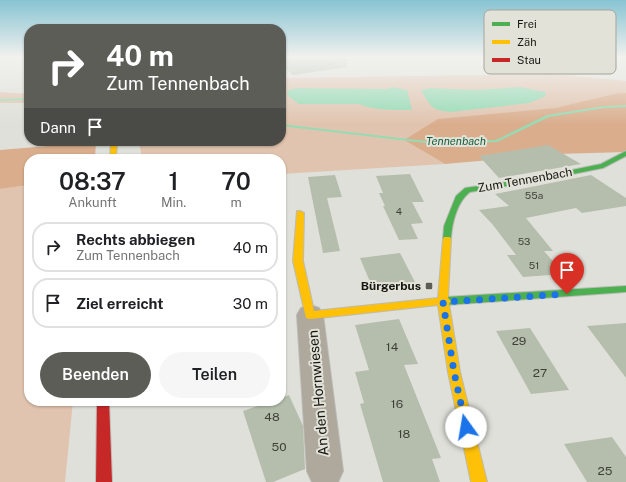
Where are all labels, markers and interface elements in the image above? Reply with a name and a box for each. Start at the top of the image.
legend [484,10,616,74]
text: Frei [517,18,537,30]
text: Zäh [517,36,537,48]
text: 40 m [106,39,174,72]
icon: right [40,40,92,92]
text: Stau [517,54,541,66]
text: Zum Tennenbach [106,73,250,94]
icon: arrive [84,116,106,138]
text: Dann [40,119,76,136]
water label: Tennenbach [426,135,486,147]
street label: Zum Tennenbach [477,165,573,195]
text: 08:37 [59,167,126,195]
text: 1 [169,167,179,195]
text: 70 [221,167,251,195]
house number: 55a [525,189,543,201]
text: Ankunft [68,195,117,210]
text: Min. [161,195,186,210]
text: m [230,195,242,210]
house number: 4 [396,205,402,217]
text: Rechts abbiegen [76,231,195,248]
house number: 53 [518,235,530,247]
icon: right [42,236,64,258]
text: 40 m [233,239,268,256]
text: Zum Tennenbach [76,248,180,263]
pin [550,253,584,294]
house number: 51 [529,259,539,271]
icon: arrive [556,259,578,281]
place label: Bürgerbus [361,279,421,293]
marker: Bürgerbus [424,281,434,291]
icon: arrive [42,292,64,314]
text: Ziel erreicht [76,295,163,312]
text: 30 m [233,295,268,312]
street label: An den Hornwiesen [305,329,331,457]
house number: 29 [512,334,526,348]
house number: 14 [386,340,399,354]
button: Beenden [40,352,151,398]
button: Teilen [159,352,270,398]
house number: 27 [533,366,547,380]
house number: 16 [391,397,403,411]
position arrow [445,406,487,448]
house number: 48 [264,410,280,424]
house number: 18 [398,427,411,441]
house number: 50 [271,440,287,454]
house number: 25 [598,464,613,478]

